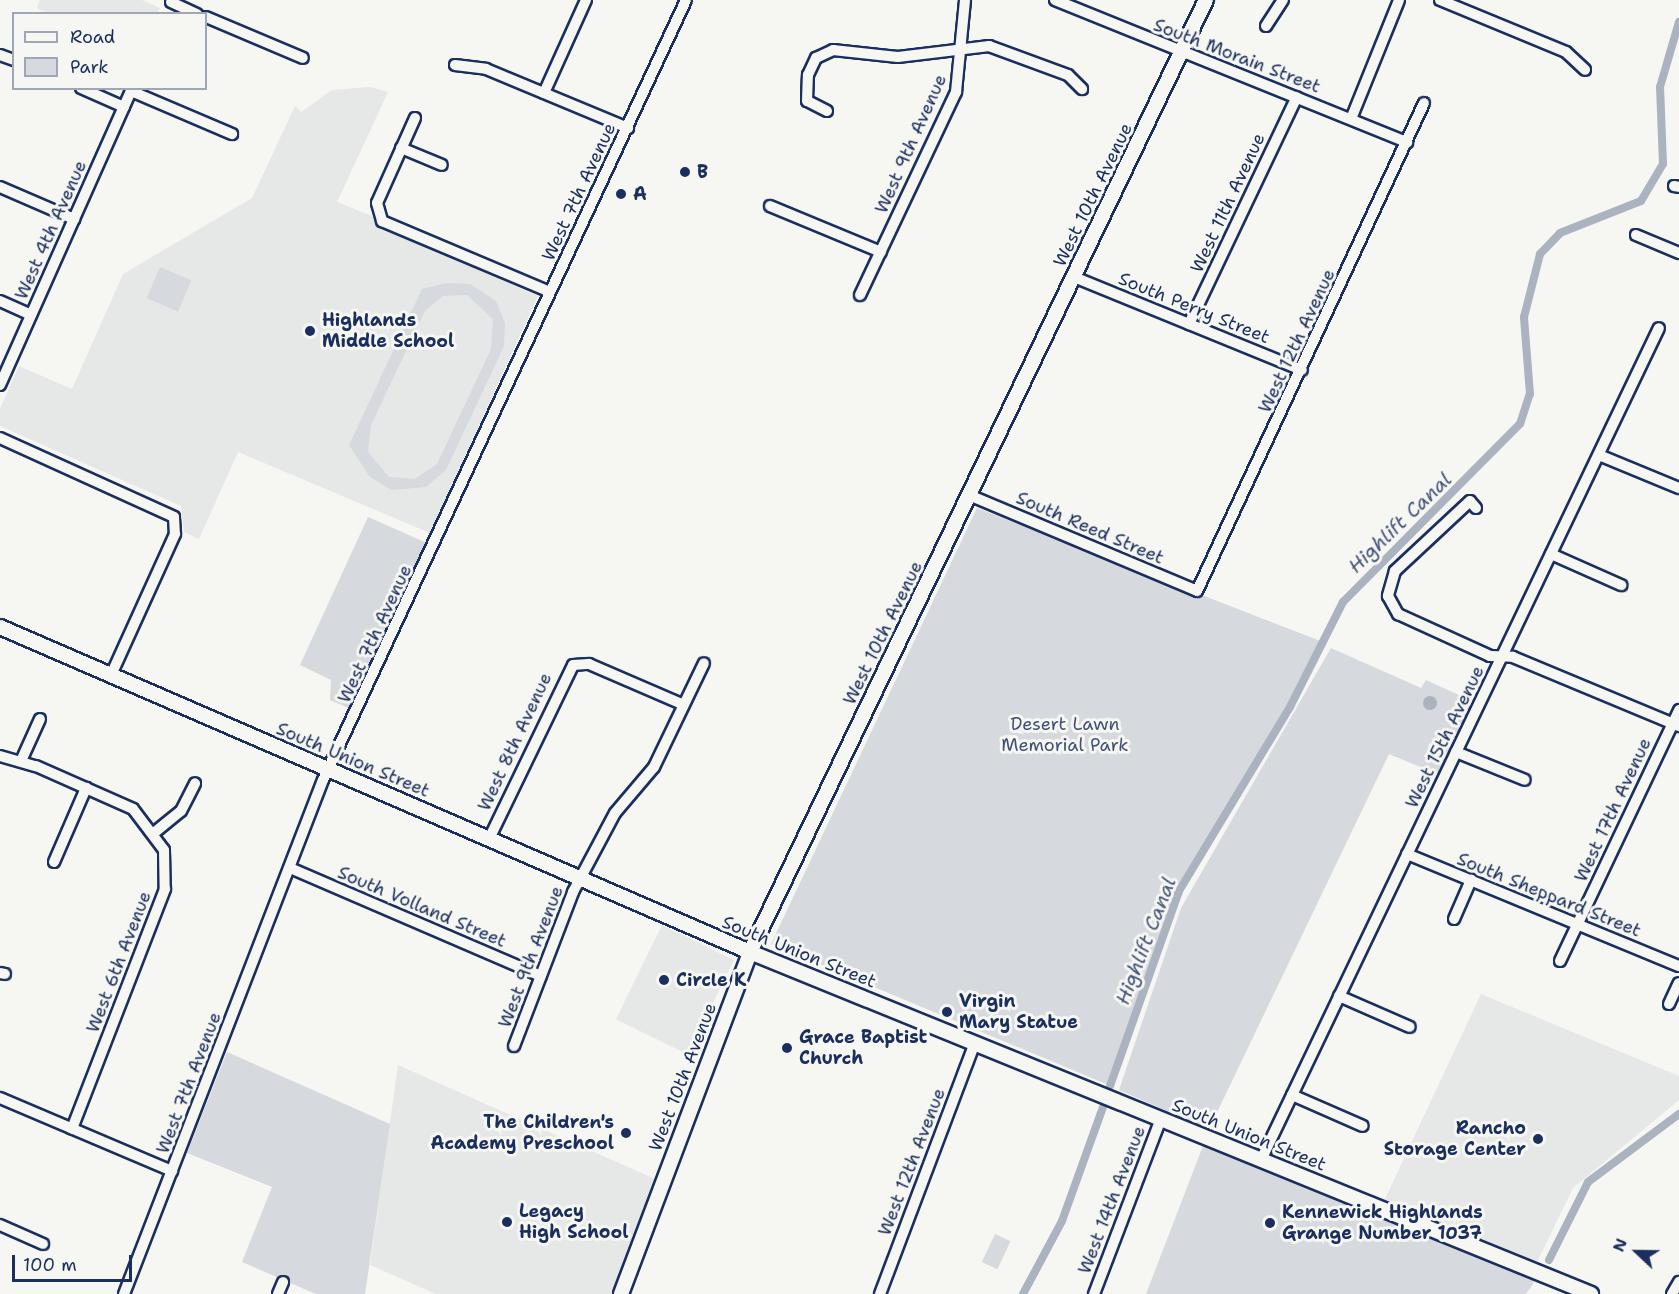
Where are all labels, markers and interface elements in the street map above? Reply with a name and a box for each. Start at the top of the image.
legend [12,12,207,90]
street label: South Morain Street [1150,14,1324,98]
text: Road [70,25,115,49]
text: Park [70,55,109,79]
street label: West 9th Avenue [871,71,951,217]
street label: West 7th Avenue [538,120,620,264]
street label: West 10th Avenue [1049,120,1137,270]
street label: West 11th Avenue [1186,130,1270,276]
street label: West 4th Avenue [11,157,91,303]
place label: B [697,161,708,183]
marker: B [678,165,692,179]
place label: A [633,183,647,205]
marker: A [614,187,628,201]
street label: West 12th Avenue [1254,266,1340,416]
street label: South Perry Street [1115,268,1273,348]
place label: Highlands Middle School [322,310,454,352]
marker: Highlands Middle School [303,324,317,338]
water label: Highlift Canal [1343,468,1457,578]
street label: South Reed Street [1013,487,1167,569]
street label: West 10th Avenue [839,558,927,708]
street label: West 7th Avenue [334,562,416,706]
street label: West 15th Avenue [1401,662,1489,812]
street label: West 8th Avenue [474,670,556,814]
park label: Desert Lawn Memorial Park [1001,714,1129,756]
street label: South Union Street [273,718,433,802]
street label: West 17th Avenue [1570,735,1656,885]
street label: South Sheppard Street [1454,848,1644,942]
street label: South Volland Street [334,862,510,952]
water label: Highlift Canal [1111,874,1181,1008]
street label: West 9th Avenue [494,883,568,1031]
street label: West 6th Avenue [82,888,156,1036]
street label: South Union Street [719,911,879,993]
place label: Circle K [676,969,746,991]
marker: Circle K [657,973,671,987]
place label: Virgin Mary Statue [959,991,1078,1034]
street label: West 10th Avenue [645,1000,721,1154]
marker: Virgin Mary Statue [940,1005,954,1019]
street label: West 7th Avenue [152,1009,226,1157]
place label: Grace Baptist Church [799,1027,927,1070]
marker: Grace Baptist Church [780,1041,794,1055]
street label: West 12th Avenue [874,1085,950,1239]
street label: South Union Street [1169,1094,1329,1176]
place label: The Children's Academy Preschool [431,1112,614,1154]
place label: Rancho Storage Center [1384,1118,1526,1160]
street label: West 14th Avenue [1074,1123,1150,1277]
marker: The Children's Academy Preschool [619,1126,633,1140]
marker: Rancho Storage Center [1531,1132,1545,1146]
place label: Legacy High School [519,1201,628,1244]
place label: Kennewick Highlands Grange Number 1037 [1282,1202,1483,1244]
marker: Legacy High School [500,1215,514,1229]
marker: Kennewick Highlands Grange Number 1037 [1263,1216,1277,1230]
north arrow [1607,1222,1667,1282]
text: N [1608,1235,1632,1255]
scale bar [15,1243,135,1281]
text: 100 m [23,1253,77,1277]

